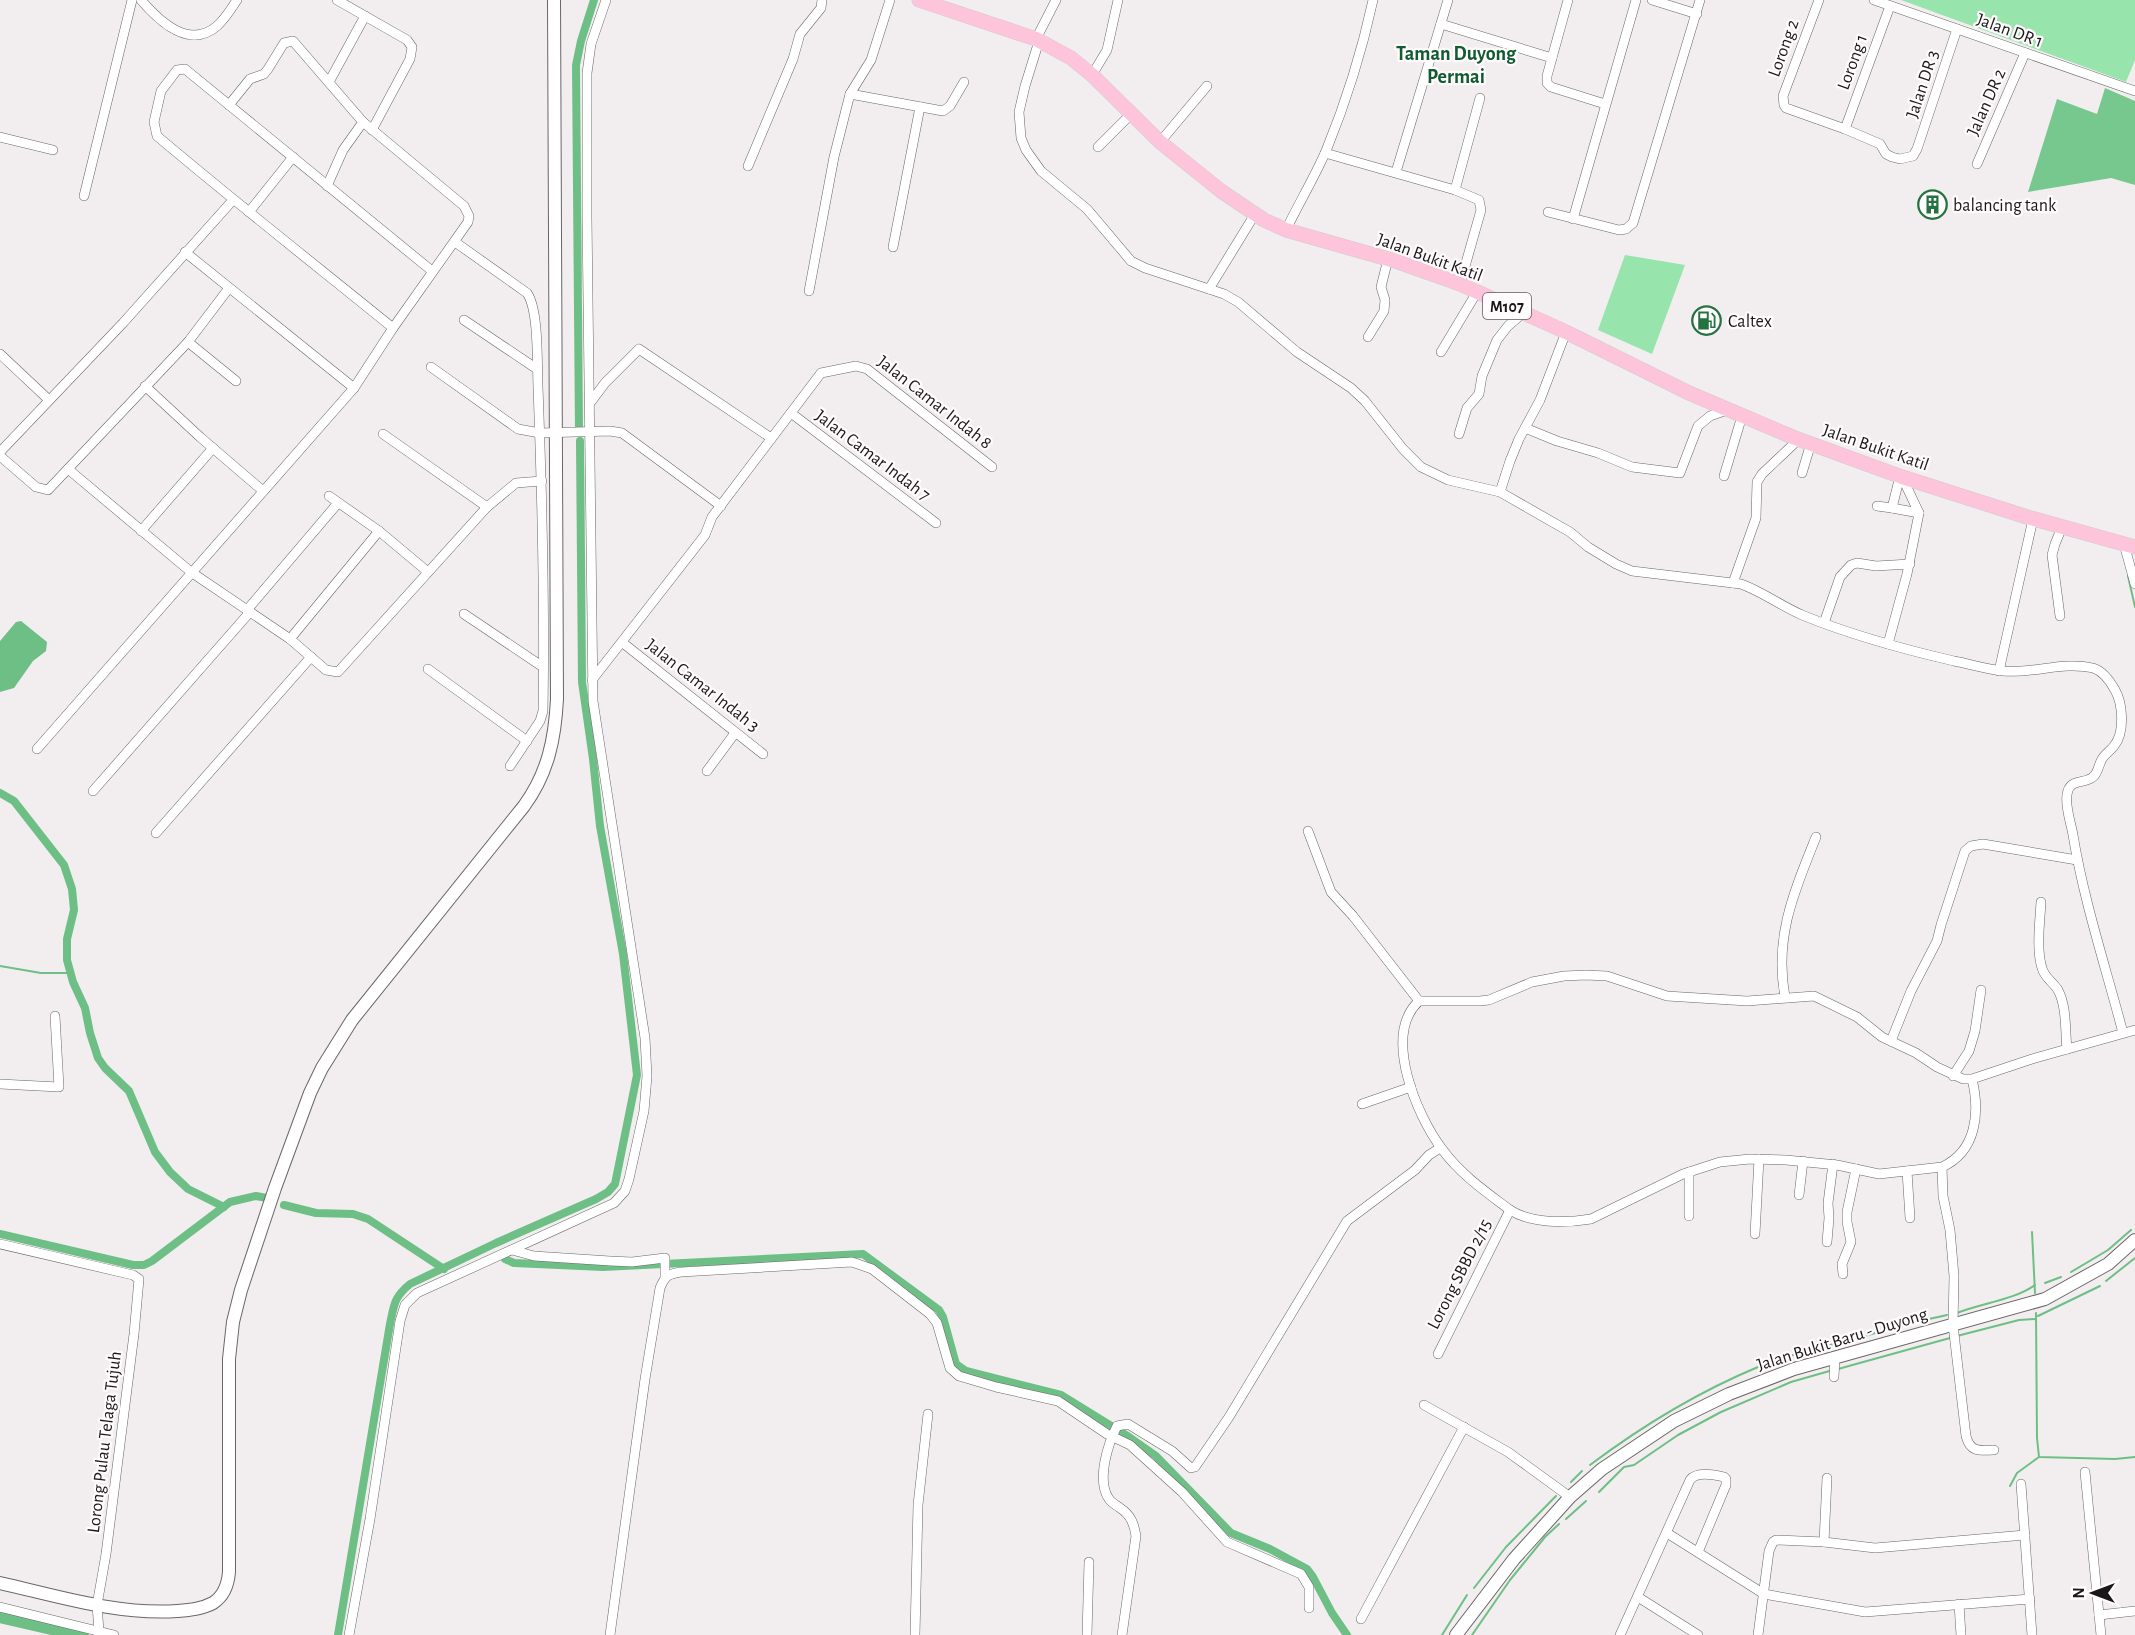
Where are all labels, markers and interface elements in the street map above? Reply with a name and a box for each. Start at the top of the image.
street label: Jalan DR 1 [1974,11,2045,51]
street label: Lorong 2 [1765,17,1803,79]
street label: Lorong 1 [1835,32,1871,92]
district label: Taman Duyong Permai [1396,44,1517,87]
street label: Jalan DR 3 [1904,48,1942,121]
street label: Jalan DR 2 [1964,66,2010,139]
building icon: balancing tank [1916,189,1948,221]
place label: balancing tank [1953,197,2057,215]
street label: Jalan Bukit Katil [1374,230,1485,285]
road number: M107 [1483,293,1531,319]
fuel station icon: Caltex [1691,305,1723,337]
place label: Caltex [1728,313,1772,331]
street label: Jalan Camar Indah 8 [874,353,995,453]
street label: Jalan Camar Indah 7 [812,407,933,505]
street label: Jalan Bukit Katil [1820,421,1931,475]
street label: Jalan Camar Indah 3 [642,636,763,736]
street label: Lorong SBBD 2/15 [1424,1217,1495,1332]
street label: Jalan Bukit Baru - Duyong [1755,1305,1930,1375]
street label: Lorong Pulau Telaga Tujuh [85,1350,125,1534]
north arrow [2063,1563,2123,1623]
text: N [2071,1587,2087,1599]

